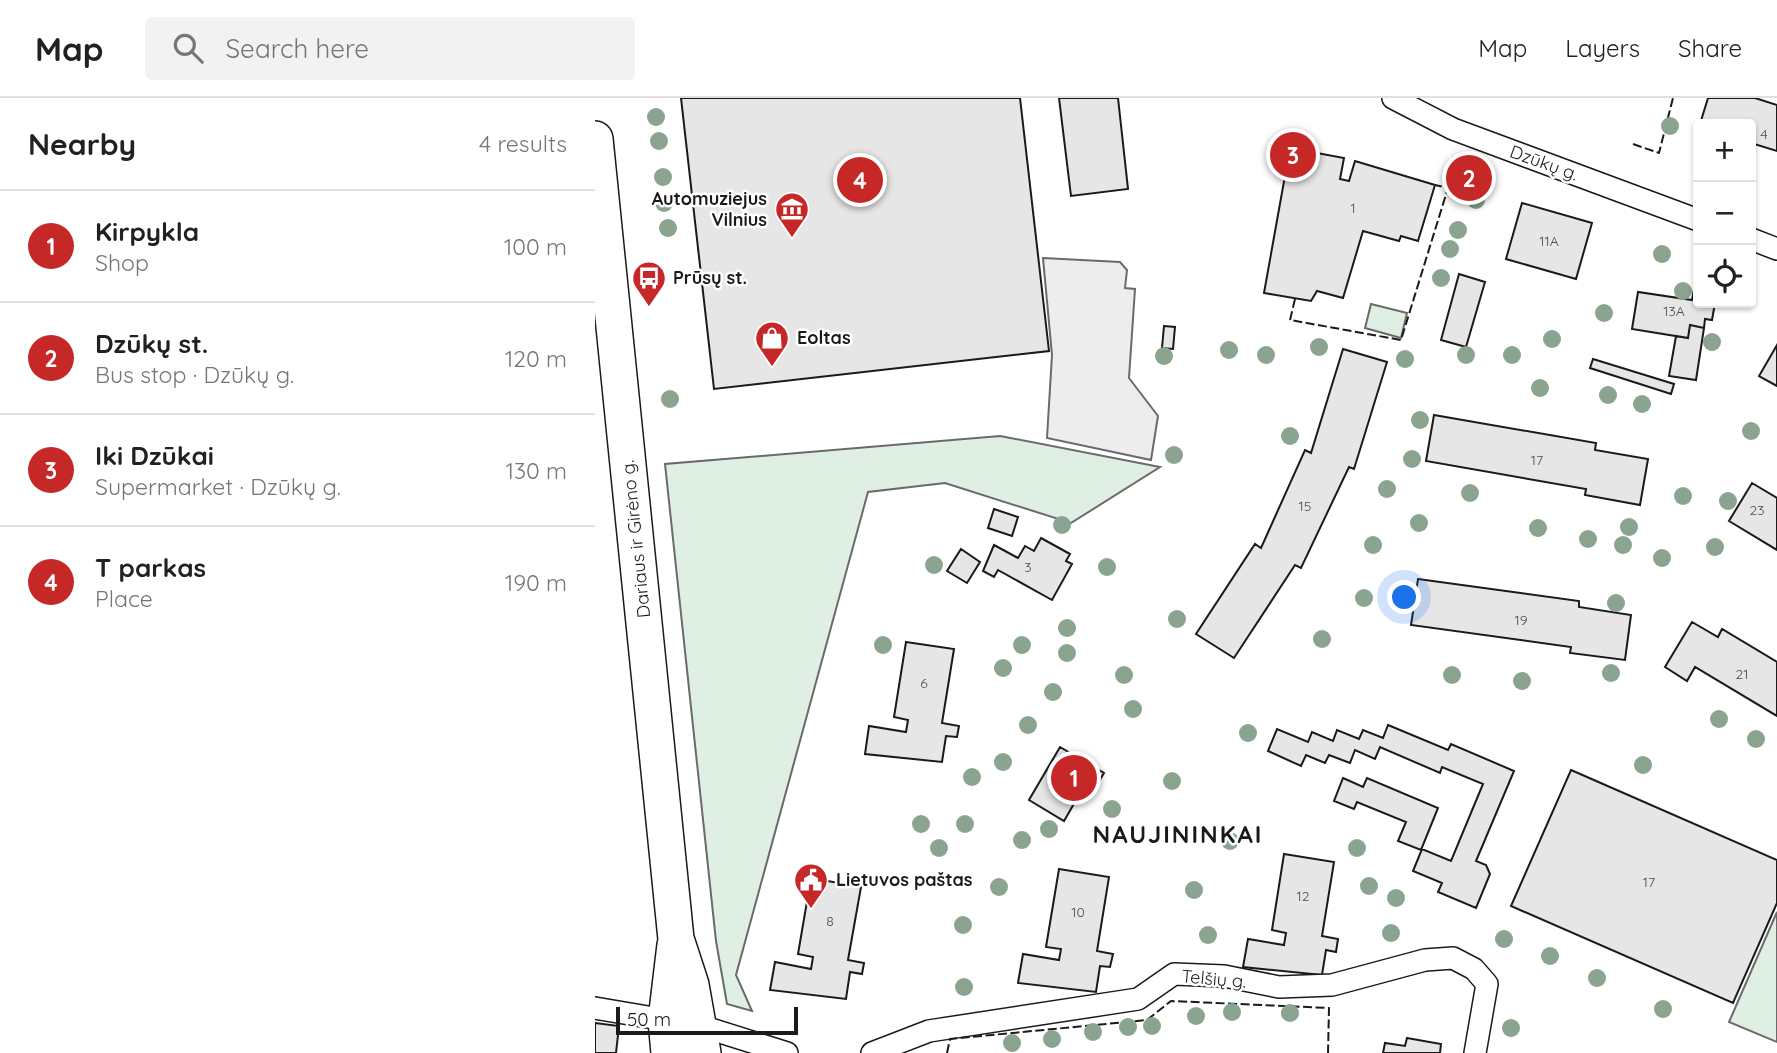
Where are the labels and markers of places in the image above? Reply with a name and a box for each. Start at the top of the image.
pin: 3 [1270,129,1316,181]
pin: 2 [1446,152,1492,204]
pin: 4 [837,154,883,206]
place label: Automuziejus Vilnius [652,187,767,231]
museum icon: Automuziejus Vilnius [773,190,811,239]
bus stop icon: Prūsų st. [630,259,668,308]
place label: Prūsų st. [673,266,747,289]
shop icon: Eoltas [753,319,791,368]
place label: Eoltas [797,326,851,349]
pin: 1 [1051,752,1097,804]
public building icon: Lietuvos paštas [792,861,830,910]
place label: Lietuvos paštas [836,868,973,891]

